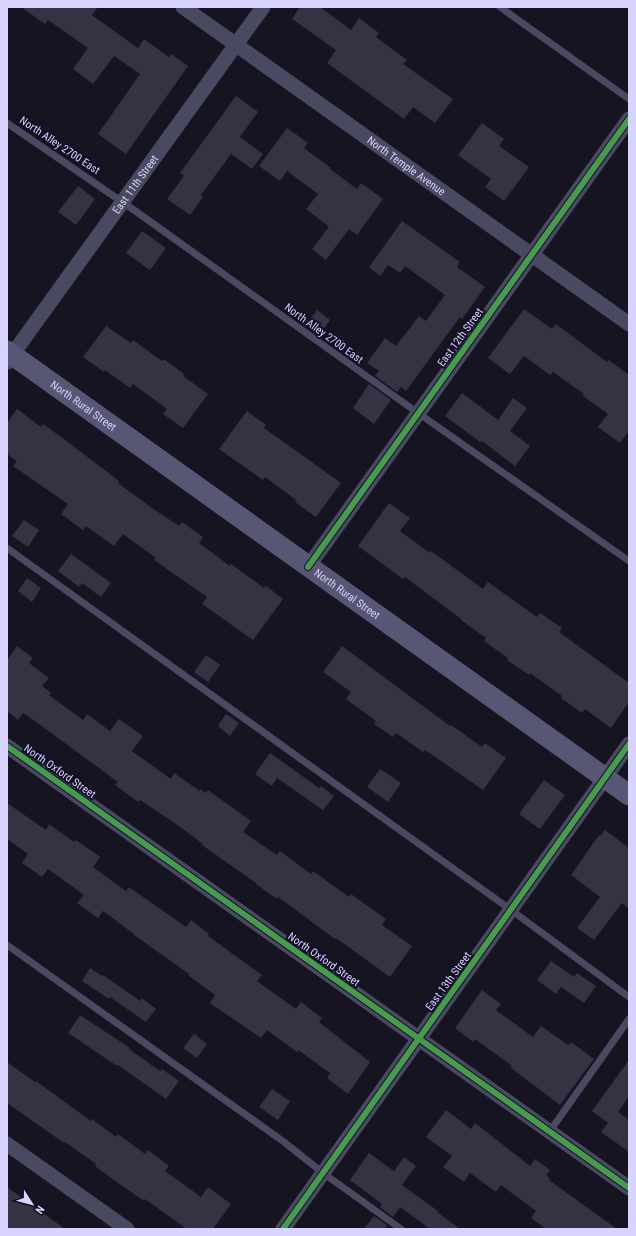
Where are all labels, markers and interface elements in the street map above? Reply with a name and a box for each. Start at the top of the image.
street label: North Alley 2700 East [17,114,102,177]
street label: North Temple Avenue [364,134,448,198]
street label: East 11th Street [110,153,161,217]
street label: North Alley 2700 East [282,301,366,366]
street label: East 12th Street [435,305,486,369]
street label: North Rural Street [48,378,119,434]
street label: North Rural Street [312,566,382,622]
street label: North Oxford Street [21,742,98,801]
street label: North Oxford Street [285,930,362,989]
street label: East 13th Street [423,949,474,1013]
north arrow [12,1184,52,1224]
text: N [32,1203,47,1216]

